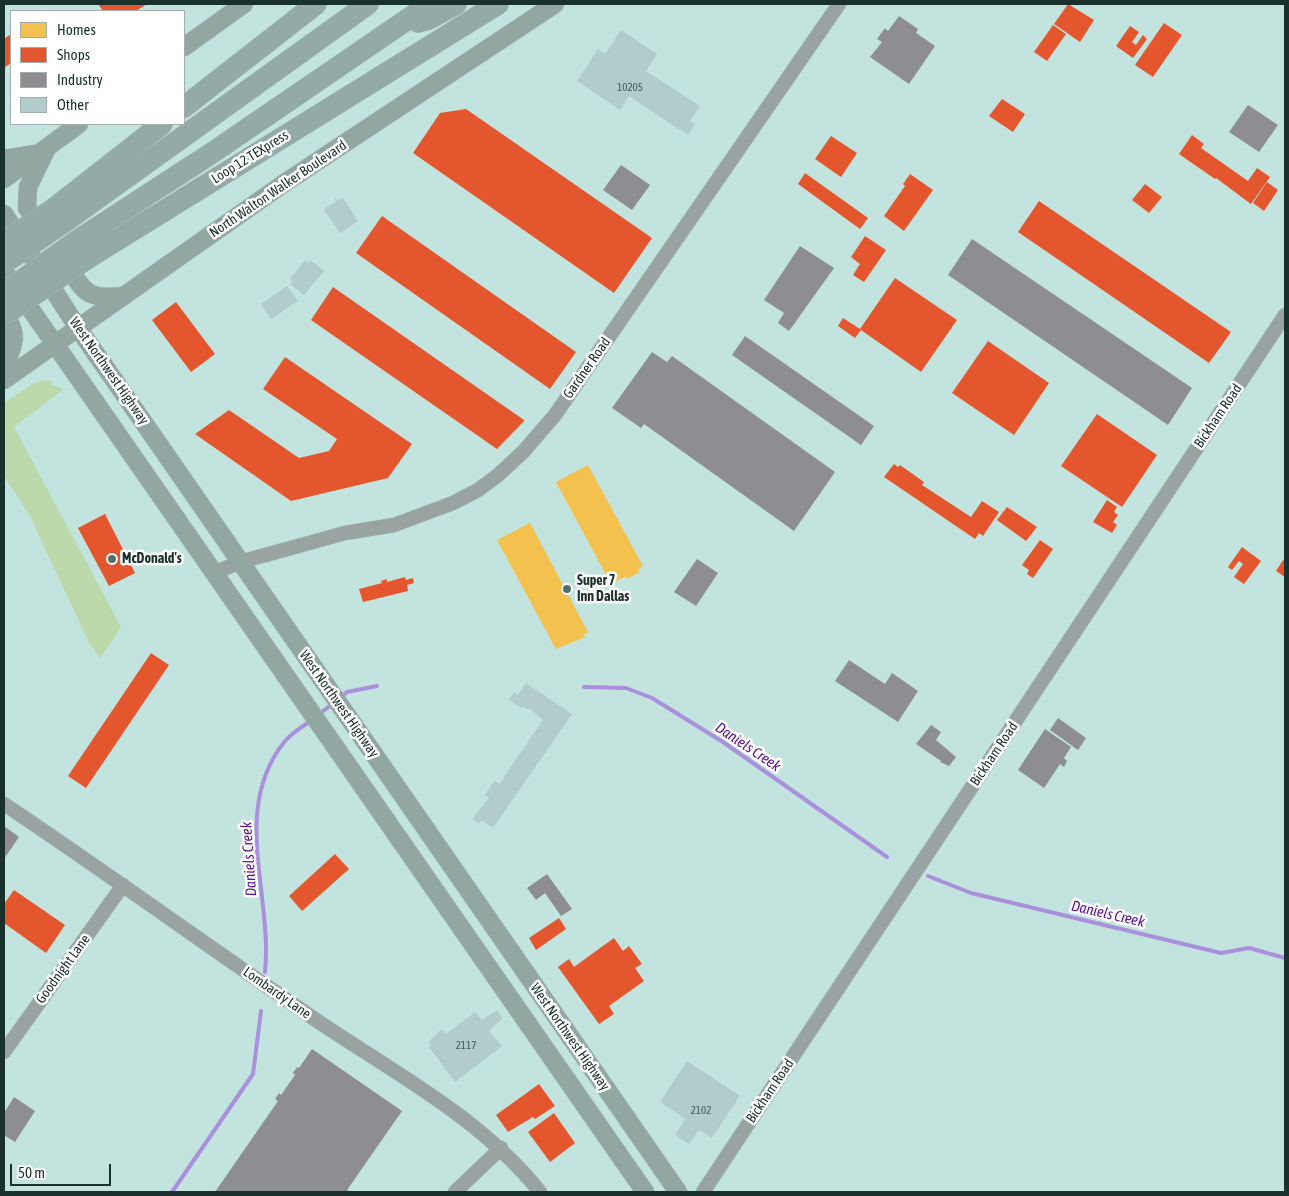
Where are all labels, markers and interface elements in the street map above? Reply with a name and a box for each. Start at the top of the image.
legend [10,10,185,125]
text: Homes [57,21,96,38]
text: Shops [57,46,90,63]
text: Industry [57,71,103,88]
house number: 10205 [617,81,643,95]
text: Other [57,96,89,113]
street label: Loop 12 TEXpress [208,127,292,187]
street label: North Walton Walker Boulevard [206,137,350,241]
street label: West Northwest Highway [66,314,152,428]
street label: Gardner Road [560,334,614,402]
street label: Bickham Road [1191,381,1245,451]
place label: McDonald's [122,551,182,567]
marker: McDonald's [106,553,118,565]
place label: Super 7 Inn Dallas [577,573,629,606]
marker: Super 7 Inn Dallas [561,583,573,595]
street label: West Northwest Highway [296,647,382,761]
water label: Daniels Creek [712,719,784,775]
street label: Bickham Road [967,719,1021,789]
water label: Daniels Creek [237,821,261,897]
water label: Daniels Creek [1069,897,1147,931]
street label: Goodnight Lane [32,931,94,1007]
street label: Lombardy Lane [240,964,314,1022]
street label: West Northwest Highway [527,980,613,1094]
house number: 2117 [456,1039,476,1053]
street label: Bickham Road [743,1056,797,1126]
house number: 2102 [691,1104,711,1118]
scale bar [12,1154,114,1186]
text: 50 m [18,1164,45,1181]

